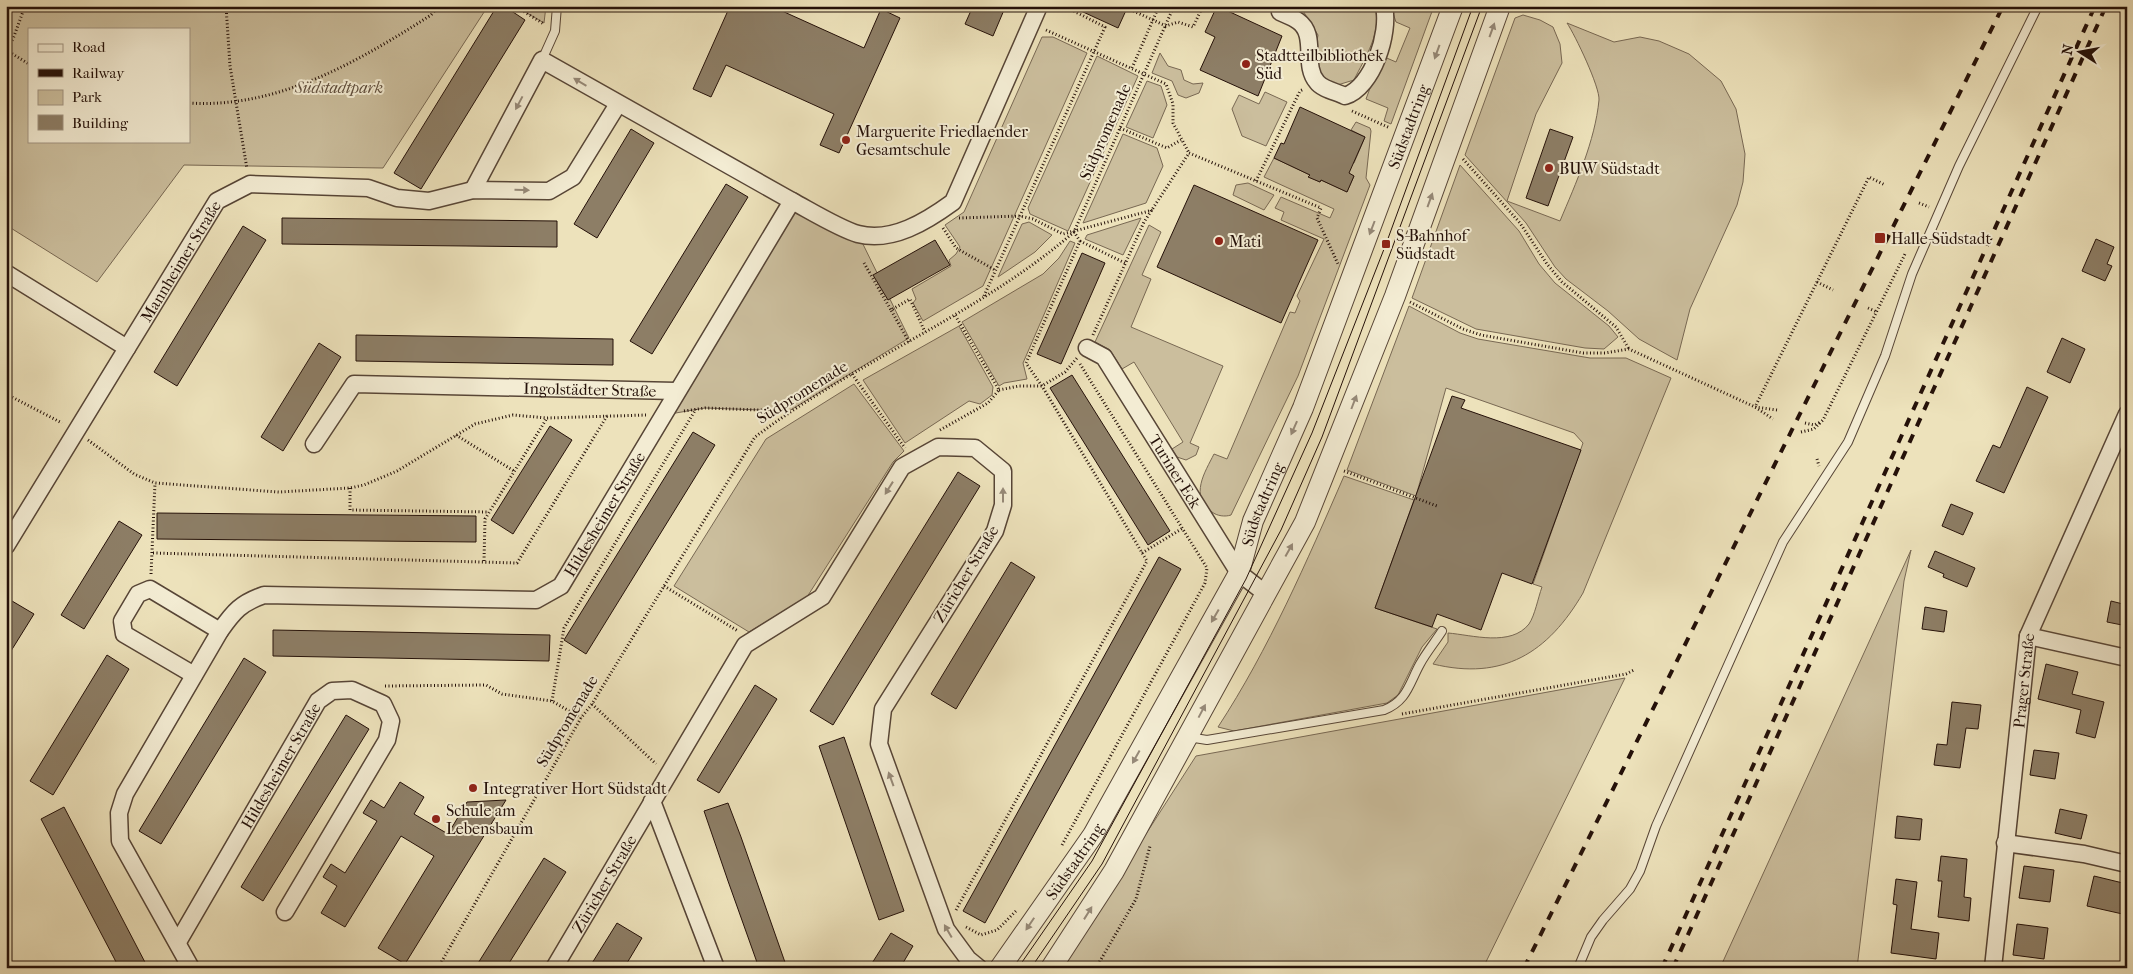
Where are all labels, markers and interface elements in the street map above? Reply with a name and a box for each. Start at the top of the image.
one-way arrow [1488,22,1496,37]
legend [28,28,190,142]
north arrow [2056,28,2106,78]
text: Road [72,38,106,56]
text: N [2058,42,2077,56]
one-way arrow [1433,45,1441,60]
place label: Stadtteilbibliothek Süd [1256,46,1384,83]
marker: Stadtteilbibliothek Süd [1240,58,1252,70]
text: Railway [72,64,125,82]
park label: Südstadtpark [294,78,383,97]
one-way arrow [574,78,587,87]
street label: Südpromenade [1075,81,1135,183]
street label: Südstadtring [1384,81,1433,172]
text: Park [72,88,102,106]
one-way arrow [515,96,524,110]
text: Building [72,114,129,132]
place label: Marguerite Friedlaender Gesamtschule [856,122,1028,159]
marker: Marguerite Friedlaender Gesamtschule [840,134,852,146]
place label: BUW Südstadt [1559,159,1660,178]
marker: BUW Südstadt [1543,162,1555,174]
one-way arrow [514,186,530,194]
one-way arrow [1427,193,1434,208]
street label: Mannheimer Straße [136,197,225,325]
one-way arrow [1367,220,1375,235]
place label: S-Bahnhof Südstadt [1396,226,1470,263]
place label: Halle-Südstadt [1891,229,1991,248]
marker: Halle-Südstadt [1873,231,1887,245]
place label: Mati [1229,232,1262,251]
marker: Mati [1213,235,1225,247]
marker: S-Bahnhof Südstadt [1380,238,1392,250]
street label: Südpromenade [753,356,851,428]
street label: Ingolstädter Straße [523,378,657,400]
one-way arrow [1351,394,1358,409]
one-way arrow [1289,421,1297,435]
street label: Turiner Eck [1145,431,1206,512]
street label: Hildesheimer Straße [560,448,649,580]
street label: Südstadtring [1237,459,1287,548]
one-way arrow [884,482,893,495]
one-way arrow [999,486,1007,502]
street label: Züricher Straße [929,522,1003,626]
one-way arrow [1285,544,1294,557]
one-way arrow [1211,609,1220,622]
street label: Prager Straße [2009,632,2038,729]
street label: Südpromenade [532,672,602,770]
street label: Hildesheimer Straße [237,699,324,832]
one-way arrow [1198,704,1207,717]
one-way arrow [1131,751,1140,764]
one-way arrow [887,771,894,786]
place label: Integrativer Hort Südstadt [483,779,667,798]
marker: Integrativer Hort Südstadt [467,782,479,794]
place label: Schule am Lebensbaum [446,801,534,838]
marker: Schule am Lebensbaum [430,813,442,825]
street label: Südstadtring [1041,819,1107,903]
street label: Züricher Straße [568,831,640,936]
one-way arrow [1083,906,1093,919]
one-way arrow [1025,917,1035,931]
one-way arrow [944,923,952,938]

